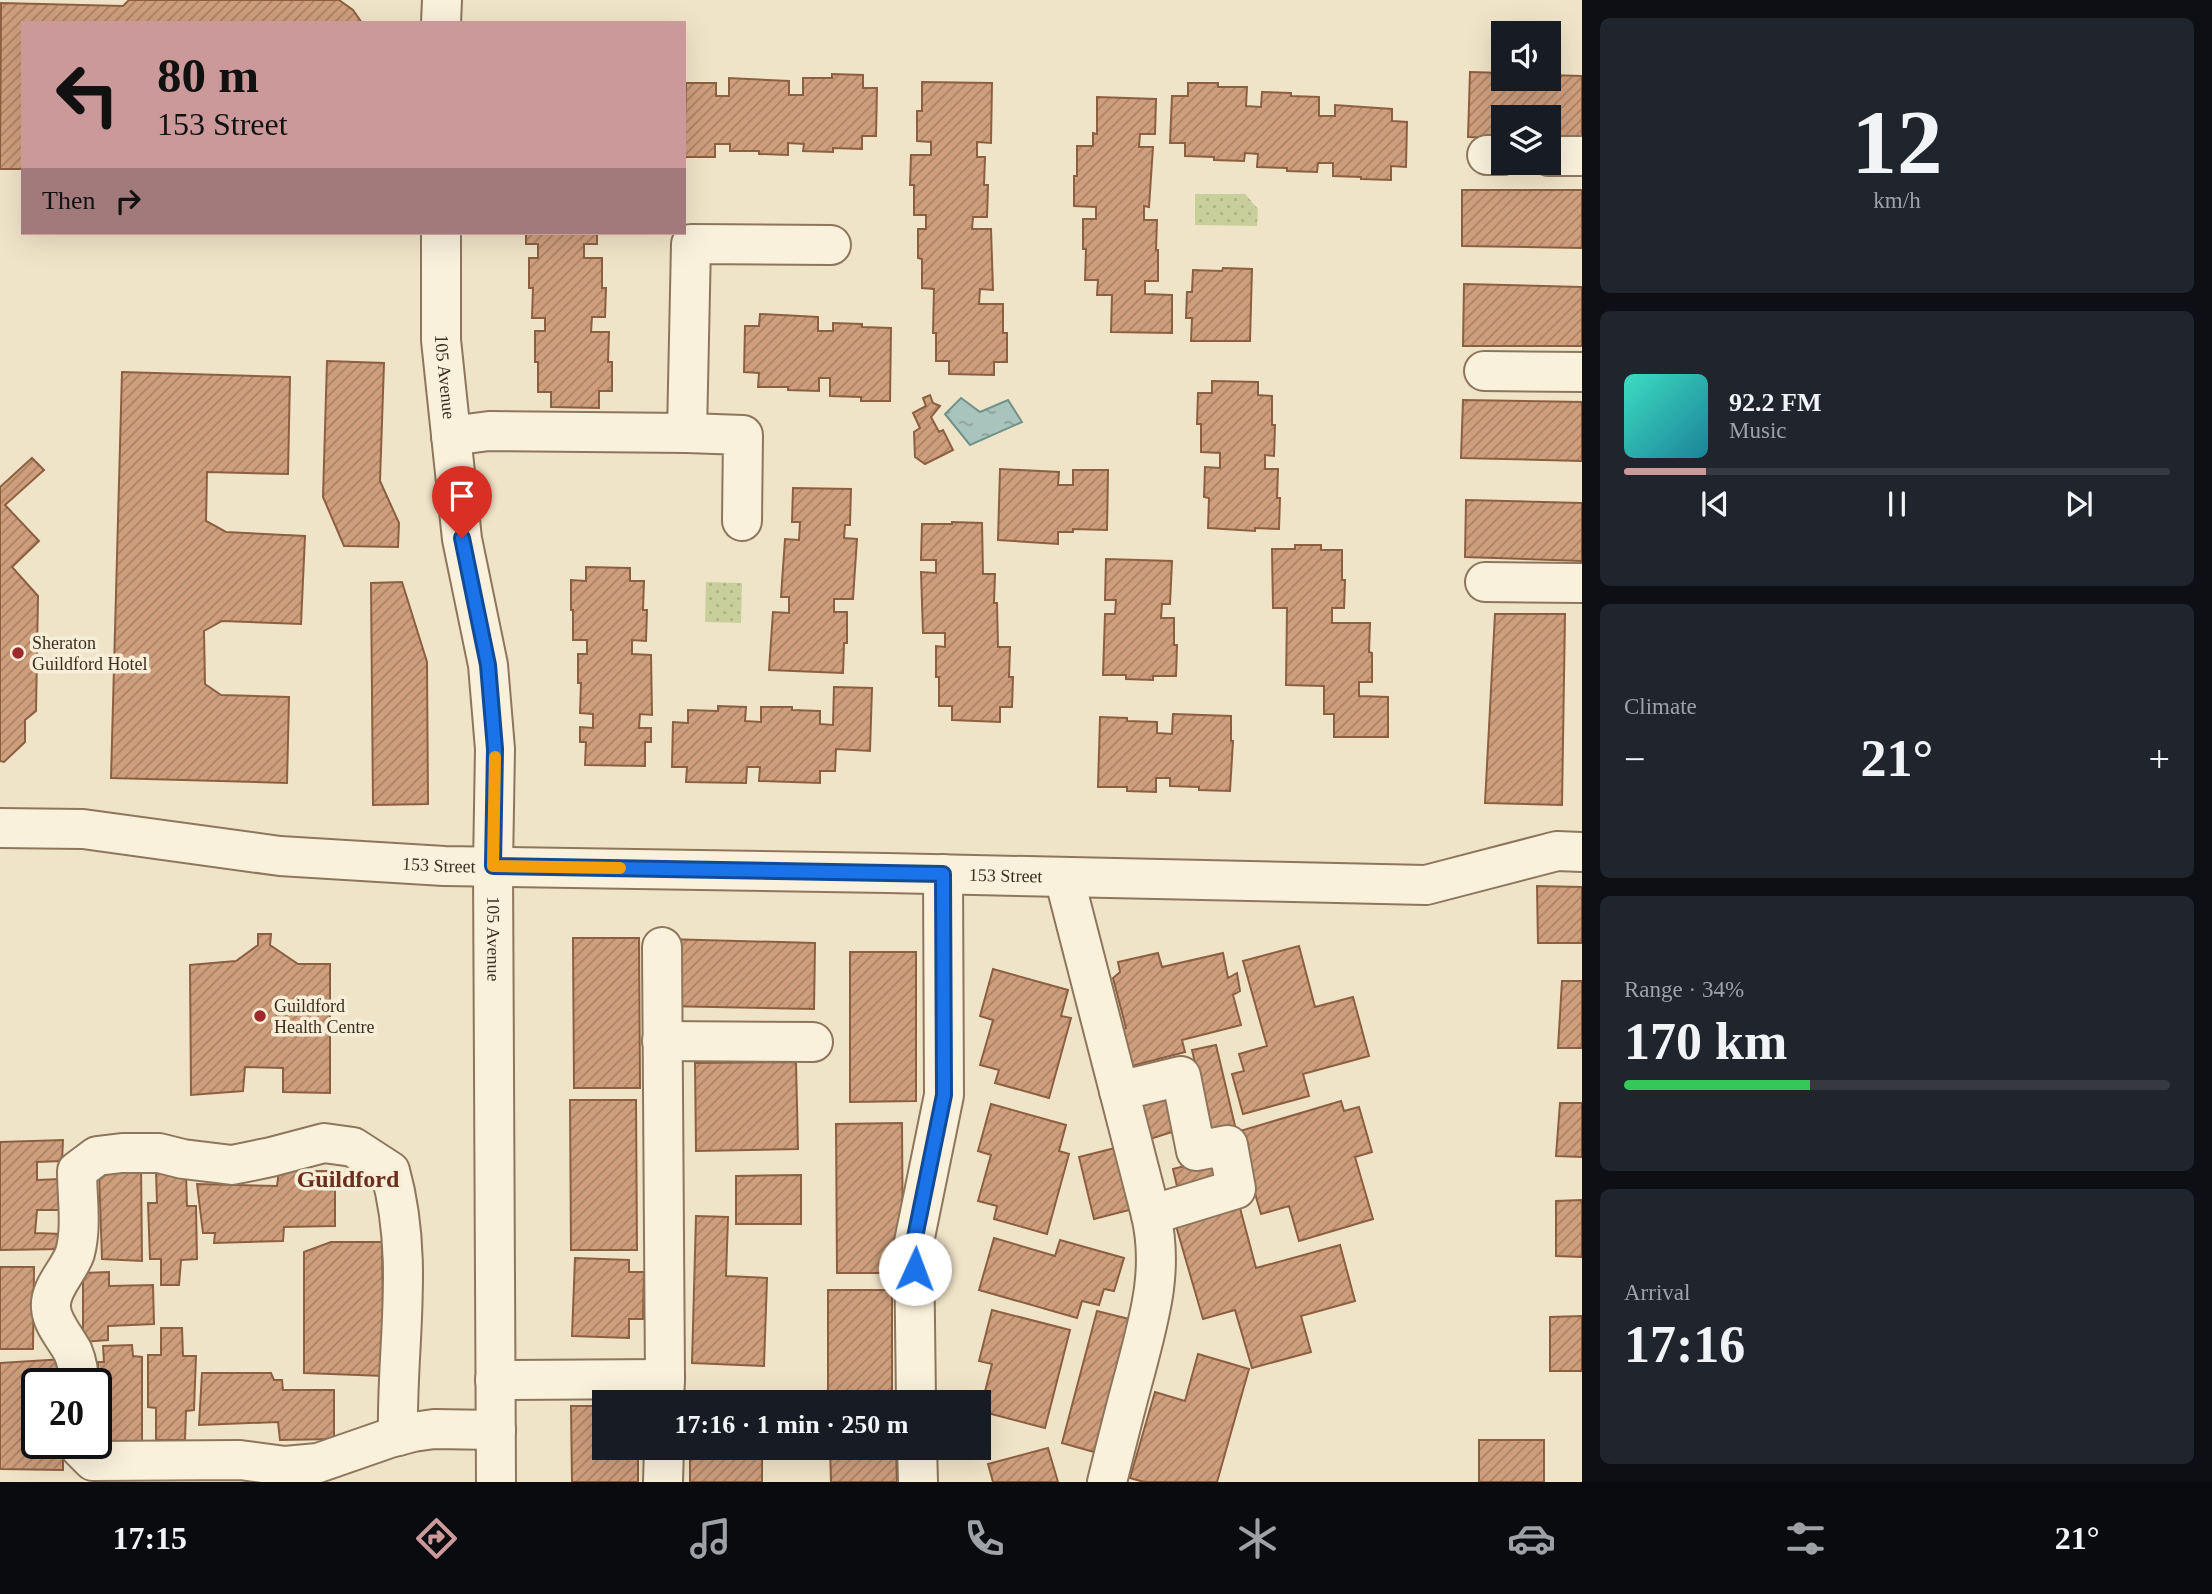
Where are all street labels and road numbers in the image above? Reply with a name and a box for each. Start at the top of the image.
street label: 105 Avenue [431,334,459,420]
street label: 153 Street [402,853,476,876]
street label: 153 Street [969,865,1043,886]
street label: 105 Avenue [483,896,504,982]

